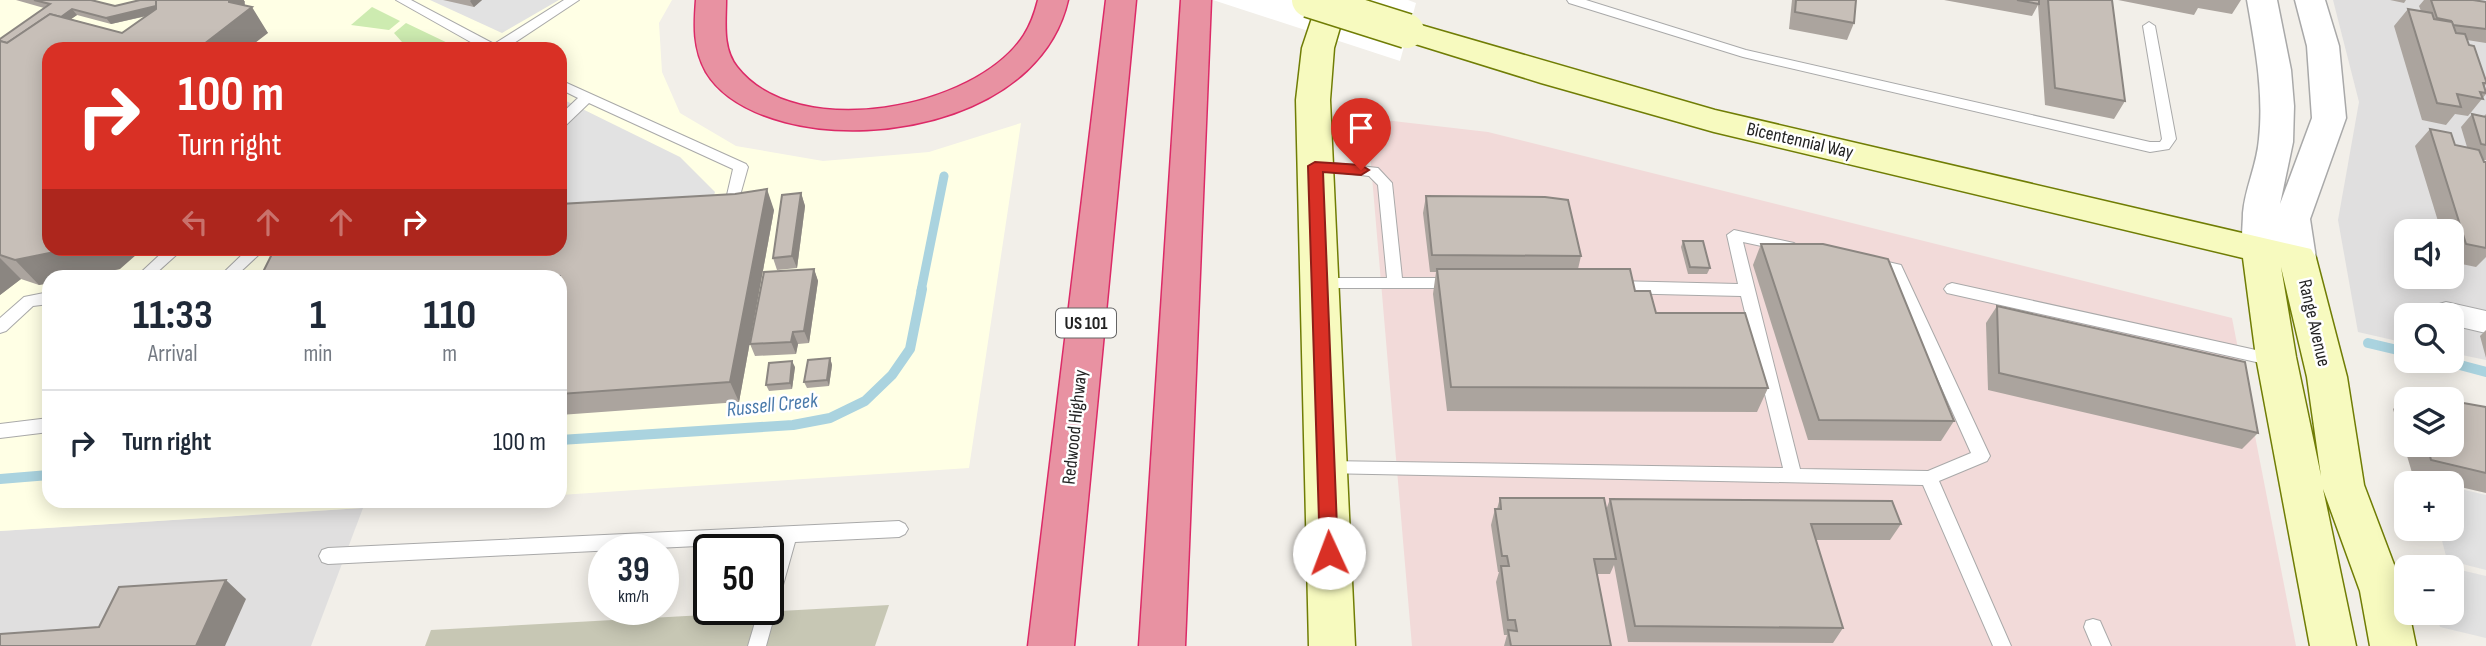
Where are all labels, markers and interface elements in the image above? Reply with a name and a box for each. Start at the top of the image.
text: 100 m [178,66,284,125]
icon: right [63,70,154,161]
pin [1331,98,1391,170]
icon: arrive [1342,109,1380,147]
street label: Bicentennial Way [1744,118,1856,165]
text: Turn right [178,126,282,165]
icon: left [176,203,214,241]
icon: ahead [249,203,287,241]
icon: ahead [322,203,360,241]
icon: right [395,203,433,241]
map controls [2394,219,2464,625]
button: sound [2394,219,2464,289]
street label: Range Avenue [2293,277,2335,369]
text: 11:33 [133,290,213,341]
text: 1 [310,290,326,341]
text: 110 [423,290,476,341]
button: search [2394,303,2464,373]
road number: US 101 [1056,309,1116,338]
text: Arrival [148,340,198,368]
text: min [304,340,332,368]
text: m [442,340,457,368]
street label: Redwood Highway [1058,368,1093,486]
button: layers [2394,387,2464,457]
water label: Russell Creek [725,388,820,422]
icon: right [63,424,101,462]
text: Turn right [122,427,211,458]
text: 100 m [493,427,546,458]
button: + [2394,471,2464,541]
position arrow [1292,516,1366,590]
speed limit sign: 50 [693,534,784,625]
text: 39 [617,549,650,592]
button: − [2394,555,2464,625]
text: km/h [618,586,649,607]

